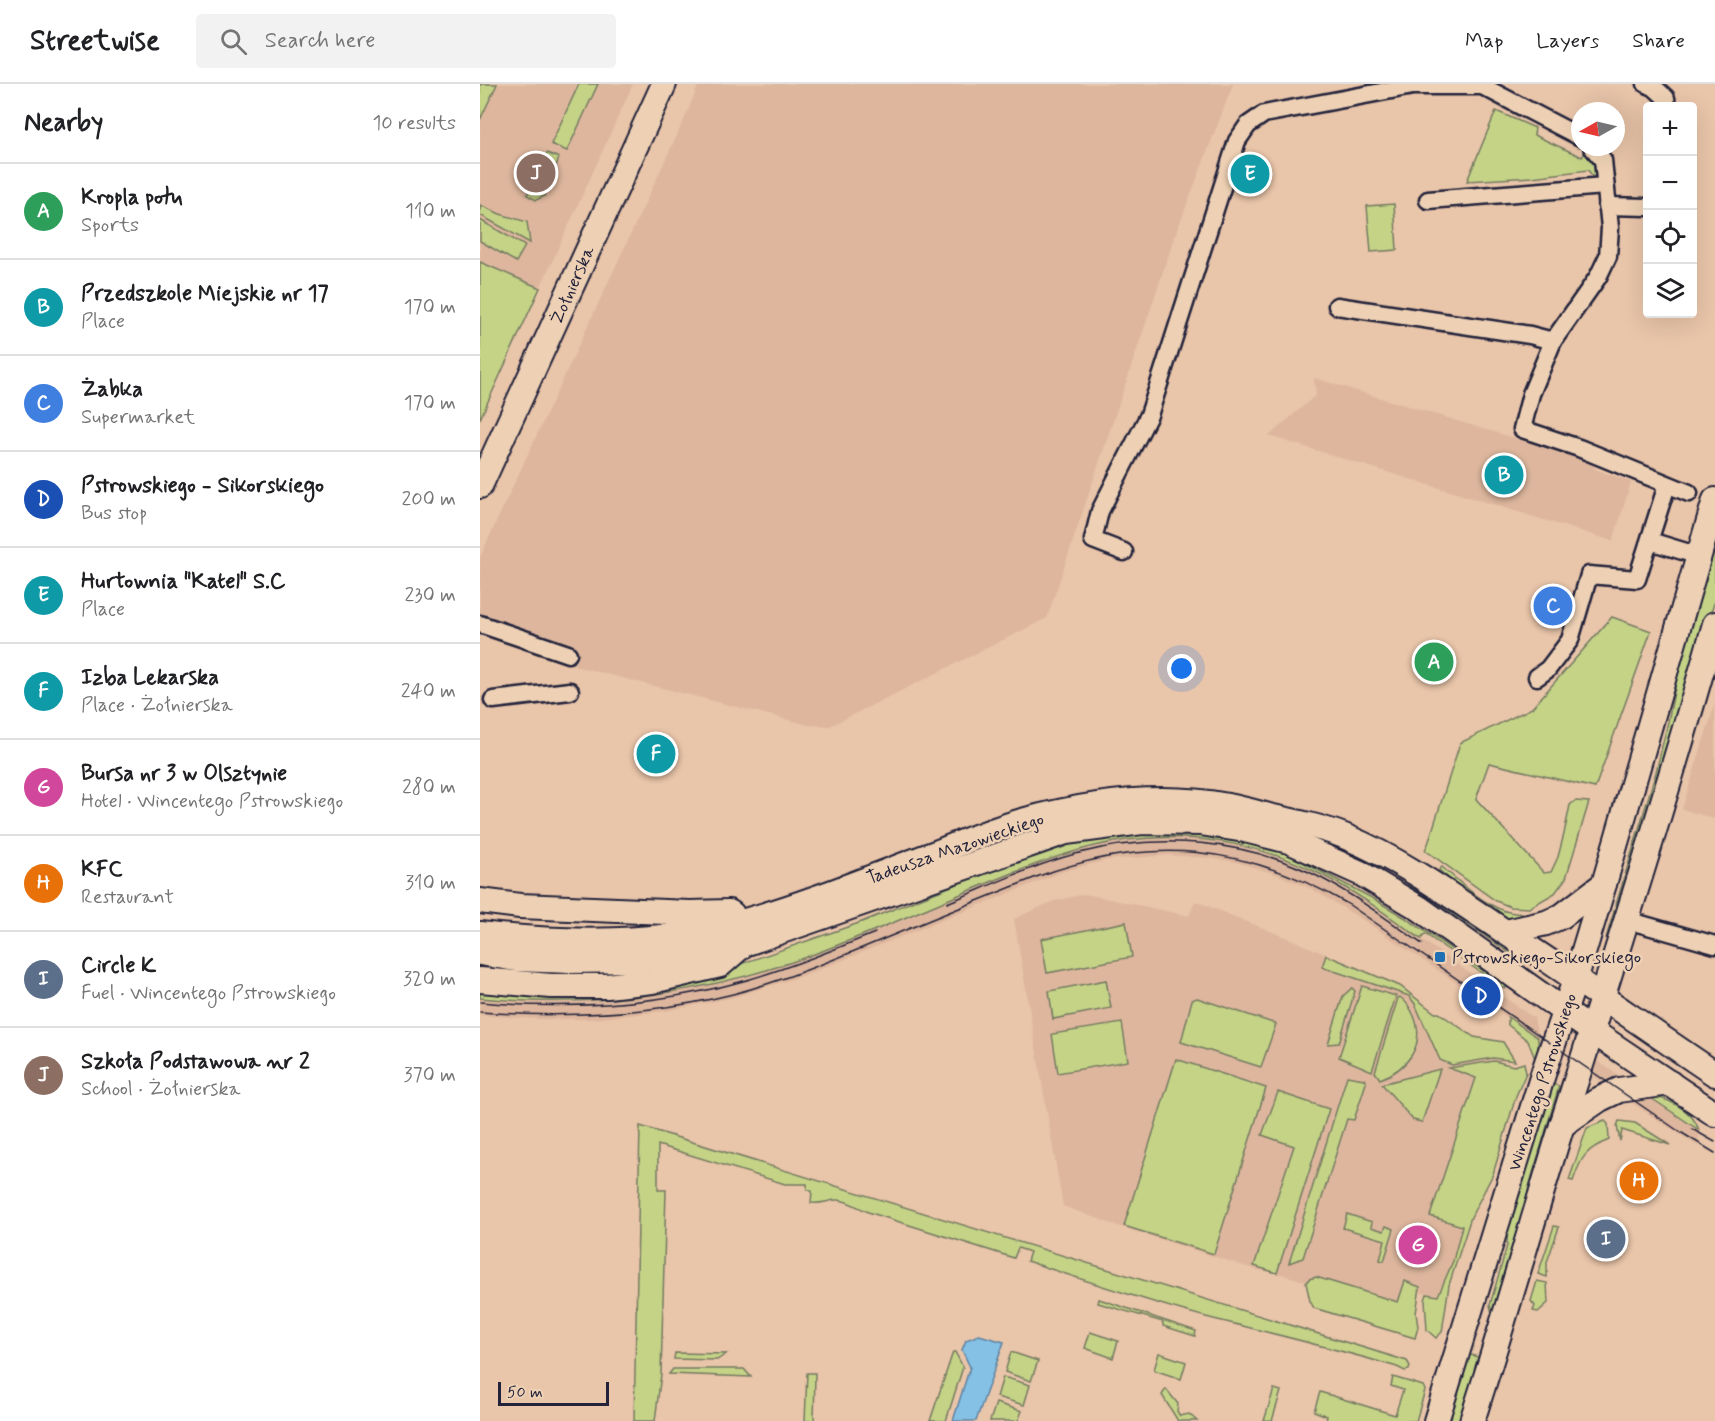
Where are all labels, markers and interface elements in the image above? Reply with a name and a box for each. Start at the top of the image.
search box [196,14,616,68]
text: Streetwise [30,23,160,60]
icon: search [217,25,250,58]
text: Search here [265,27,375,55]
text: Map [1465,27,1503,55]
text: Layers [1536,27,1599,55]
text: Share [1632,27,1685,55]
north arrow [1571,102,1625,156]
map controls [1643,102,1697,318]
button: + [1643,102,1697,156]
text: Nearby [24,106,103,140]
text: 10 results [372,110,456,137]
pin: J [516,150,556,196]
pin: E [1230,152,1270,196]
button: − [1643,156,1697,210]
text: Kropla potu [81,184,183,212]
text: A [37,198,50,225]
text: 110 m [405,198,456,225]
button: locate [1643,210,1697,264]
text: Sports [81,212,139,239]
street label: Żołnierska [545,242,601,328]
button: layers [1643,264,1697,318]
text: Przedszkole Miejskie nr 17 [81,280,329,308]
text: B [37,294,50,321]
text: 170 m [404,294,456,321]
text: Place [81,308,125,335]
text: Żabka [81,376,143,404]
text: C [36,390,51,417]
text: 170 m [404,390,456,417]
text: Supermarket [81,404,195,431]
pin: B [1484,452,1524,498]
text: Pstrowskiego - Sikorskiego [81,472,324,500]
text: D [37,486,50,513]
text: 200 m [401,486,456,513]
text: Bus stop [81,500,147,527]
text: Hurtownia "Katel" S.C [81,568,286,596]
text: E [38,582,49,609]
text: 230 m [404,582,456,609]
pin: C [1534,584,1572,628]
text: Place [81,596,125,623]
pin: A [1414,640,1454,684]
your location [1167,654,1196,683]
text: Izba Lekarska [81,664,219,692]
text: F [38,678,49,705]
text: 240 m [401,678,456,705]
text: Place · Żołnierska [81,692,233,719]
pin: F [636,732,675,776]
text: Bursa nr 3 w Olsztynie [81,760,287,788]
text: G [37,774,50,801]
text: 280 m [402,774,456,801]
text: Hotel · Wincentego Pstrowskiego [81,788,343,815]
street label: Tadeusza Mazowieckiego [863,807,1047,891]
text: KFC [81,856,123,884]
text: H [37,870,50,897]
text: 310 m [405,870,456,897]
text: Restaurant [81,884,174,911]
place label: Pstrowskiego-Sikorskiego [1452,946,1641,971]
marker: Pstrowskiego-Sikorskiego [1433,950,1447,964]
text: Circle K [81,952,156,980]
text: I [38,966,49,993]
text: 320 m [403,966,456,993]
pin: D [1462,974,1500,1018]
text: Fuel · Wincentego Pstrowskiego [81,980,336,1007]
street label: Wincentego Pstrowskiego [1503,990,1584,1175]
text: Szkoła Podstawowa nr 2 [81,1048,310,1076]
text: J [38,1062,49,1089]
text: 370 m [404,1062,456,1089]
text: School · Żołnierska [81,1076,241,1103]
pin: H [1620,1158,1658,1204]
pin: I [1586,1216,1626,1262]
pin: G [1398,1222,1438,1268]
scale bar [498,1379,609,1406]
text: 50 m [507,1382,543,1403]

